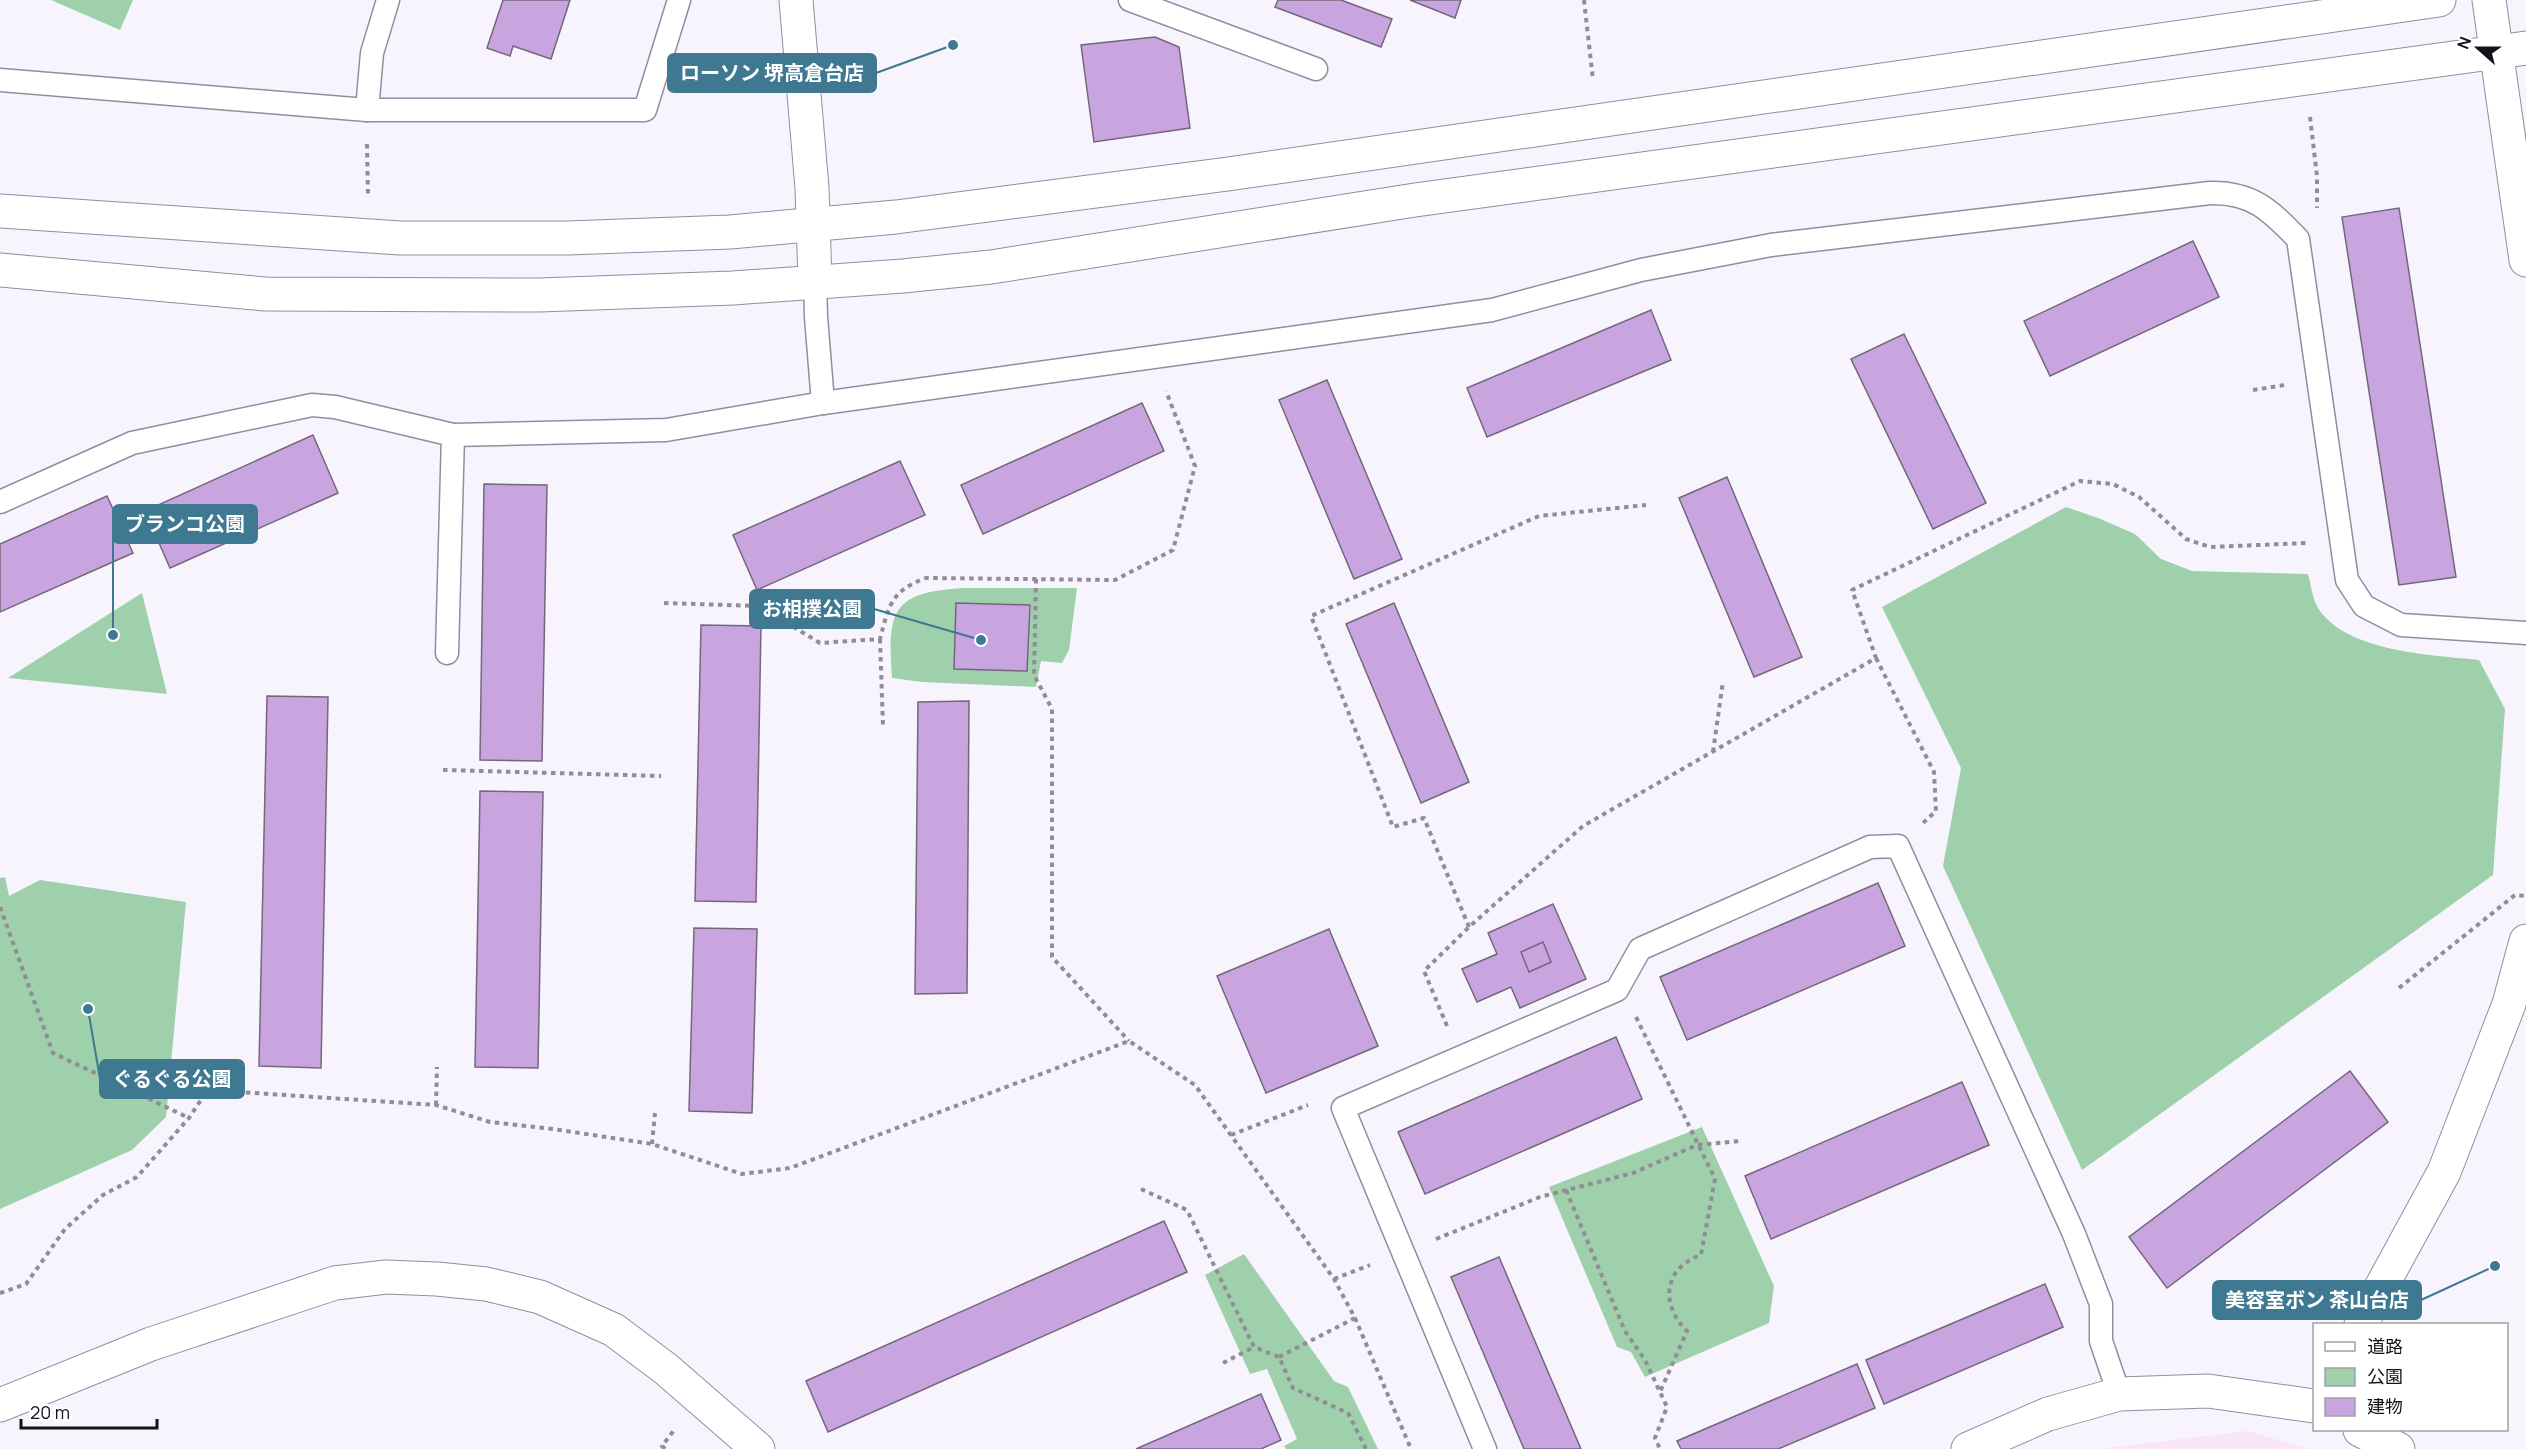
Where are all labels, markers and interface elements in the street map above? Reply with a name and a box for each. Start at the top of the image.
north arrow [2448,18,2508,78]
text: N [2452,33,2476,52]
callout: ローソン 堺高倉台店 [668,54,876,92]
text: ローソン 堺高倉台店 [680,59,864,86]
callout: ブランコ公園 [113,505,257,543]
text: ブランコ公園 [125,510,245,537]
callout: お相撲公園 [750,590,874,628]
text: お相撲公園 [762,595,862,622]
callout: ぐるぐる公園 [100,1060,244,1098]
text: ぐるぐる公園 [112,1065,232,1092]
callout: 美容室ボン 茶山台店 [2213,1281,2421,1319]
text: 美容室ボン 茶山台店 [2225,1286,2409,1313]
legend [2313,1323,2508,1431]
text: 道路 [2367,1334,2403,1358]
text: 公園 [2367,1364,2403,1388]
scale bar [21,1392,158,1430]
text: 建物 [2367,1394,2403,1418]
text: 20 m [30,1400,70,1424]

